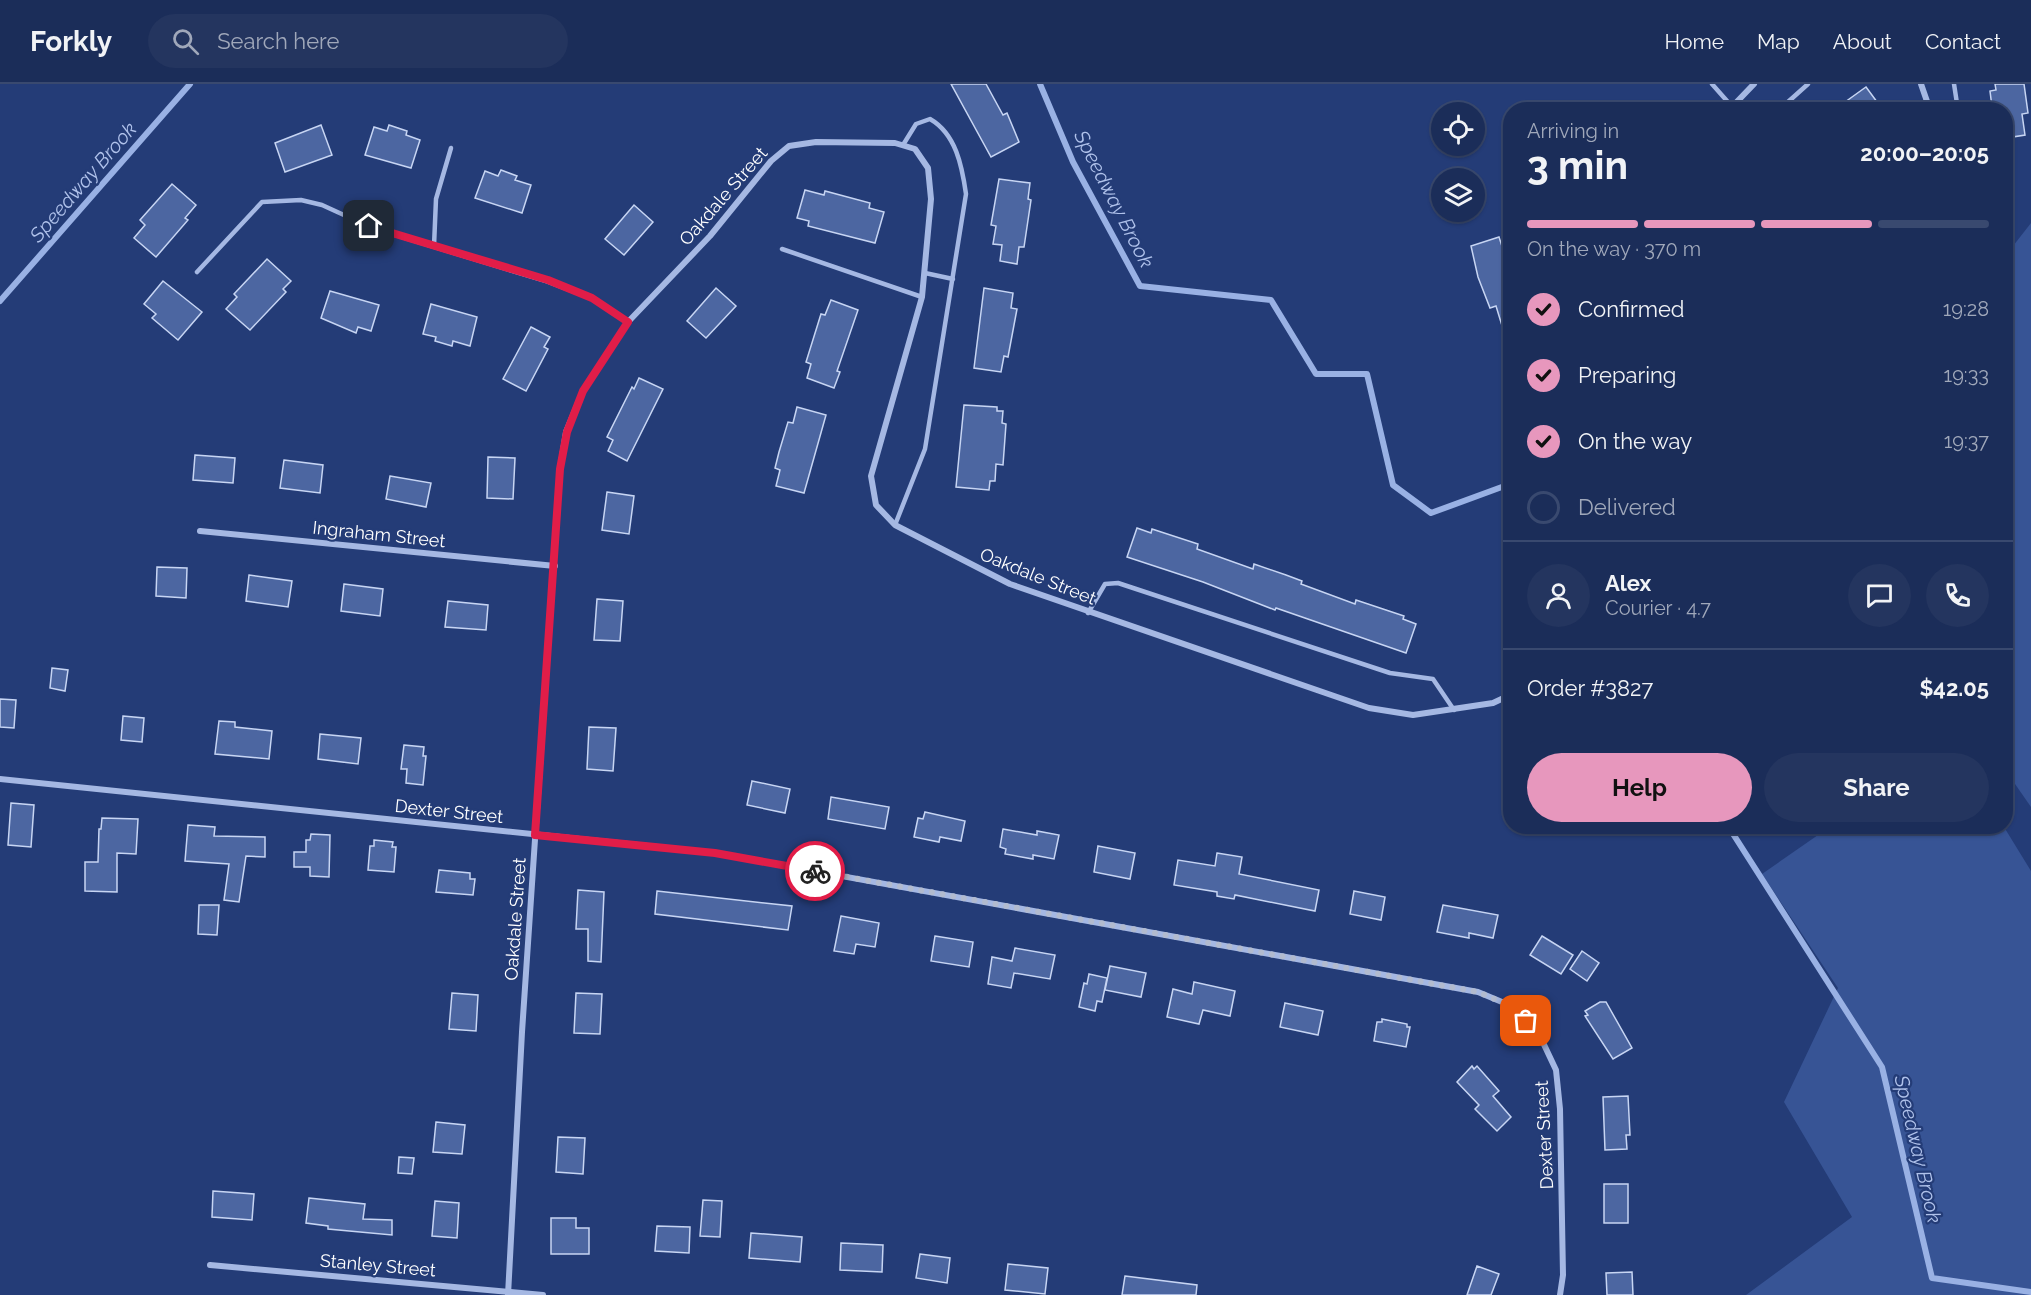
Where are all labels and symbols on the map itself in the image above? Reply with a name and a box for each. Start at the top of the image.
water label: Speedway Brook [24,117,142,248]
water label: Speedway Brook [1069,125,1159,272]
street label: Oakdale Street [675,143,771,249]
pin [343,200,394,251]
street label: Ingraham Street [312,517,446,551]
street label: Oakdale Street [977,543,1099,609]
street label: Dexter Street [394,795,504,827]
courier [785,841,845,901]
street label: Oakdale Street [500,857,530,981]
pin [1500,995,1551,1046]
water label: Speedway Brook [1889,1072,1947,1226]
street label: Dexter Street [1531,1080,1557,1190]
street label: Stanley Street [319,1249,437,1281]

